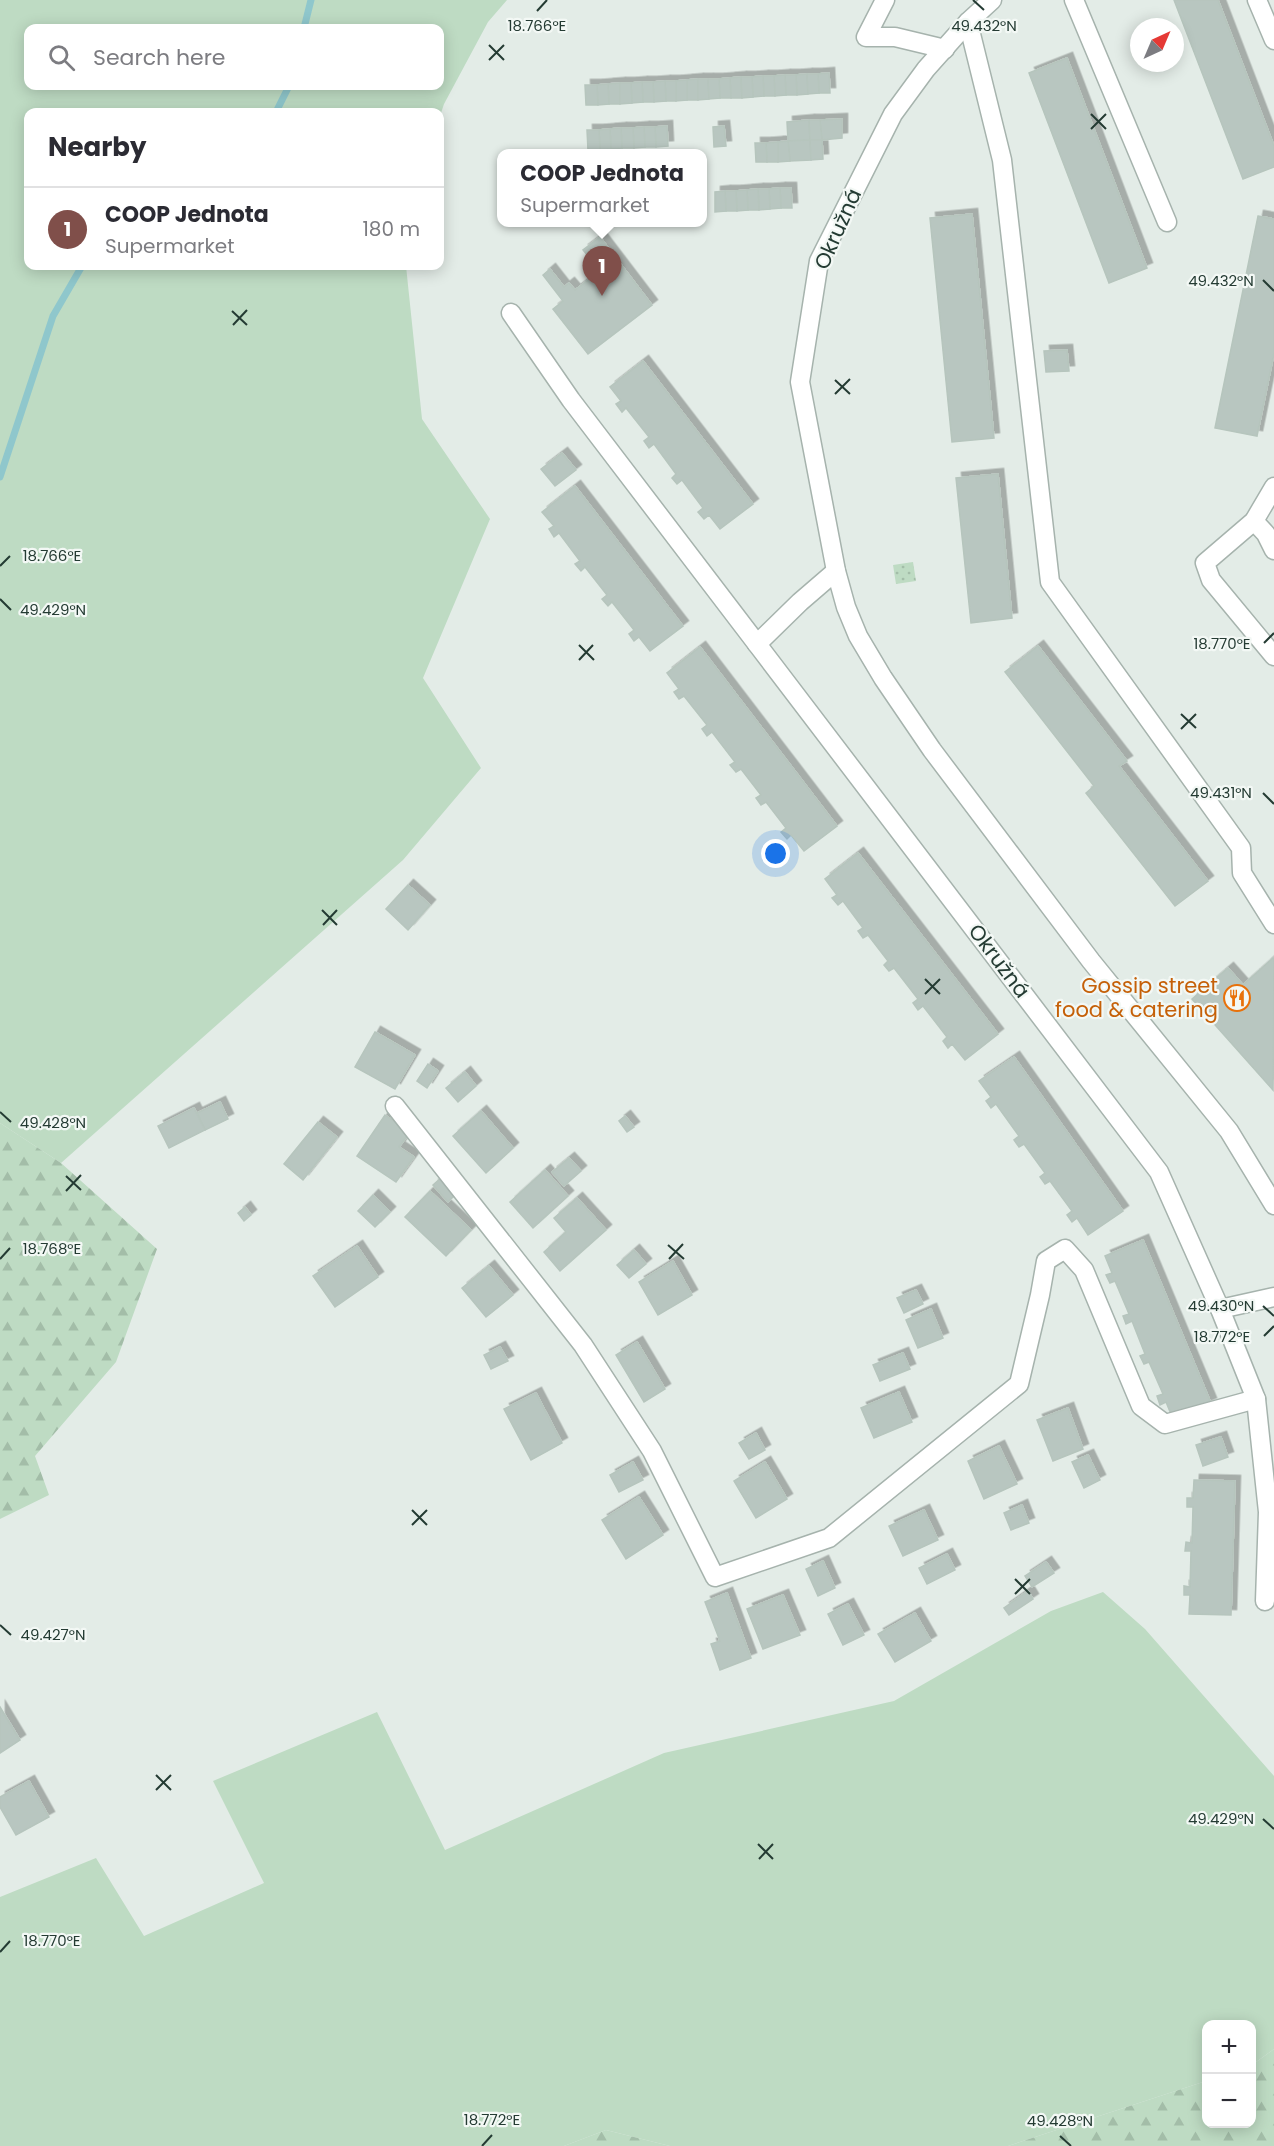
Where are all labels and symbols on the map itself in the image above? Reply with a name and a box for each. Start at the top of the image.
text: 18.766°E [508,15,566,36]
text: 49.432°N [951,15,1017,36]
north arrow [1130,18,1184,72]
street label: Okružná [807,184,868,274]
pin: 1 [582,246,622,296]
text: 49.432°N [1188,270,1254,291]
text: 18.766°E [23,545,81,566]
text: 49.429°N [20,599,86,620]
text: 18.770°E [1193,633,1251,654]
text: 49.431°N [1190,782,1252,803]
your location [761,839,790,868]
street label: Okružná [962,918,1037,1004]
place label: Gossip street food & catering [1055,971,1218,1024]
restaurant icon: Gossip street food & catering [1222,983,1252,1013]
text: 49.428°N [20,1112,86,1133]
text: 18.768°E [23,1238,81,1259]
text: 49.430°N [1188,1295,1254,1316]
text: 18.772°E [1194,1326,1250,1347]
text: 49.427°N [21,1624,85,1645]
text: 49.429°N [1188,1808,1254,1829]
text: 18.770°E [23,1930,81,1951]
text: 18.772°E [464,2109,520,2130]
text: 49.428°N [1027,2110,1093,2131]

